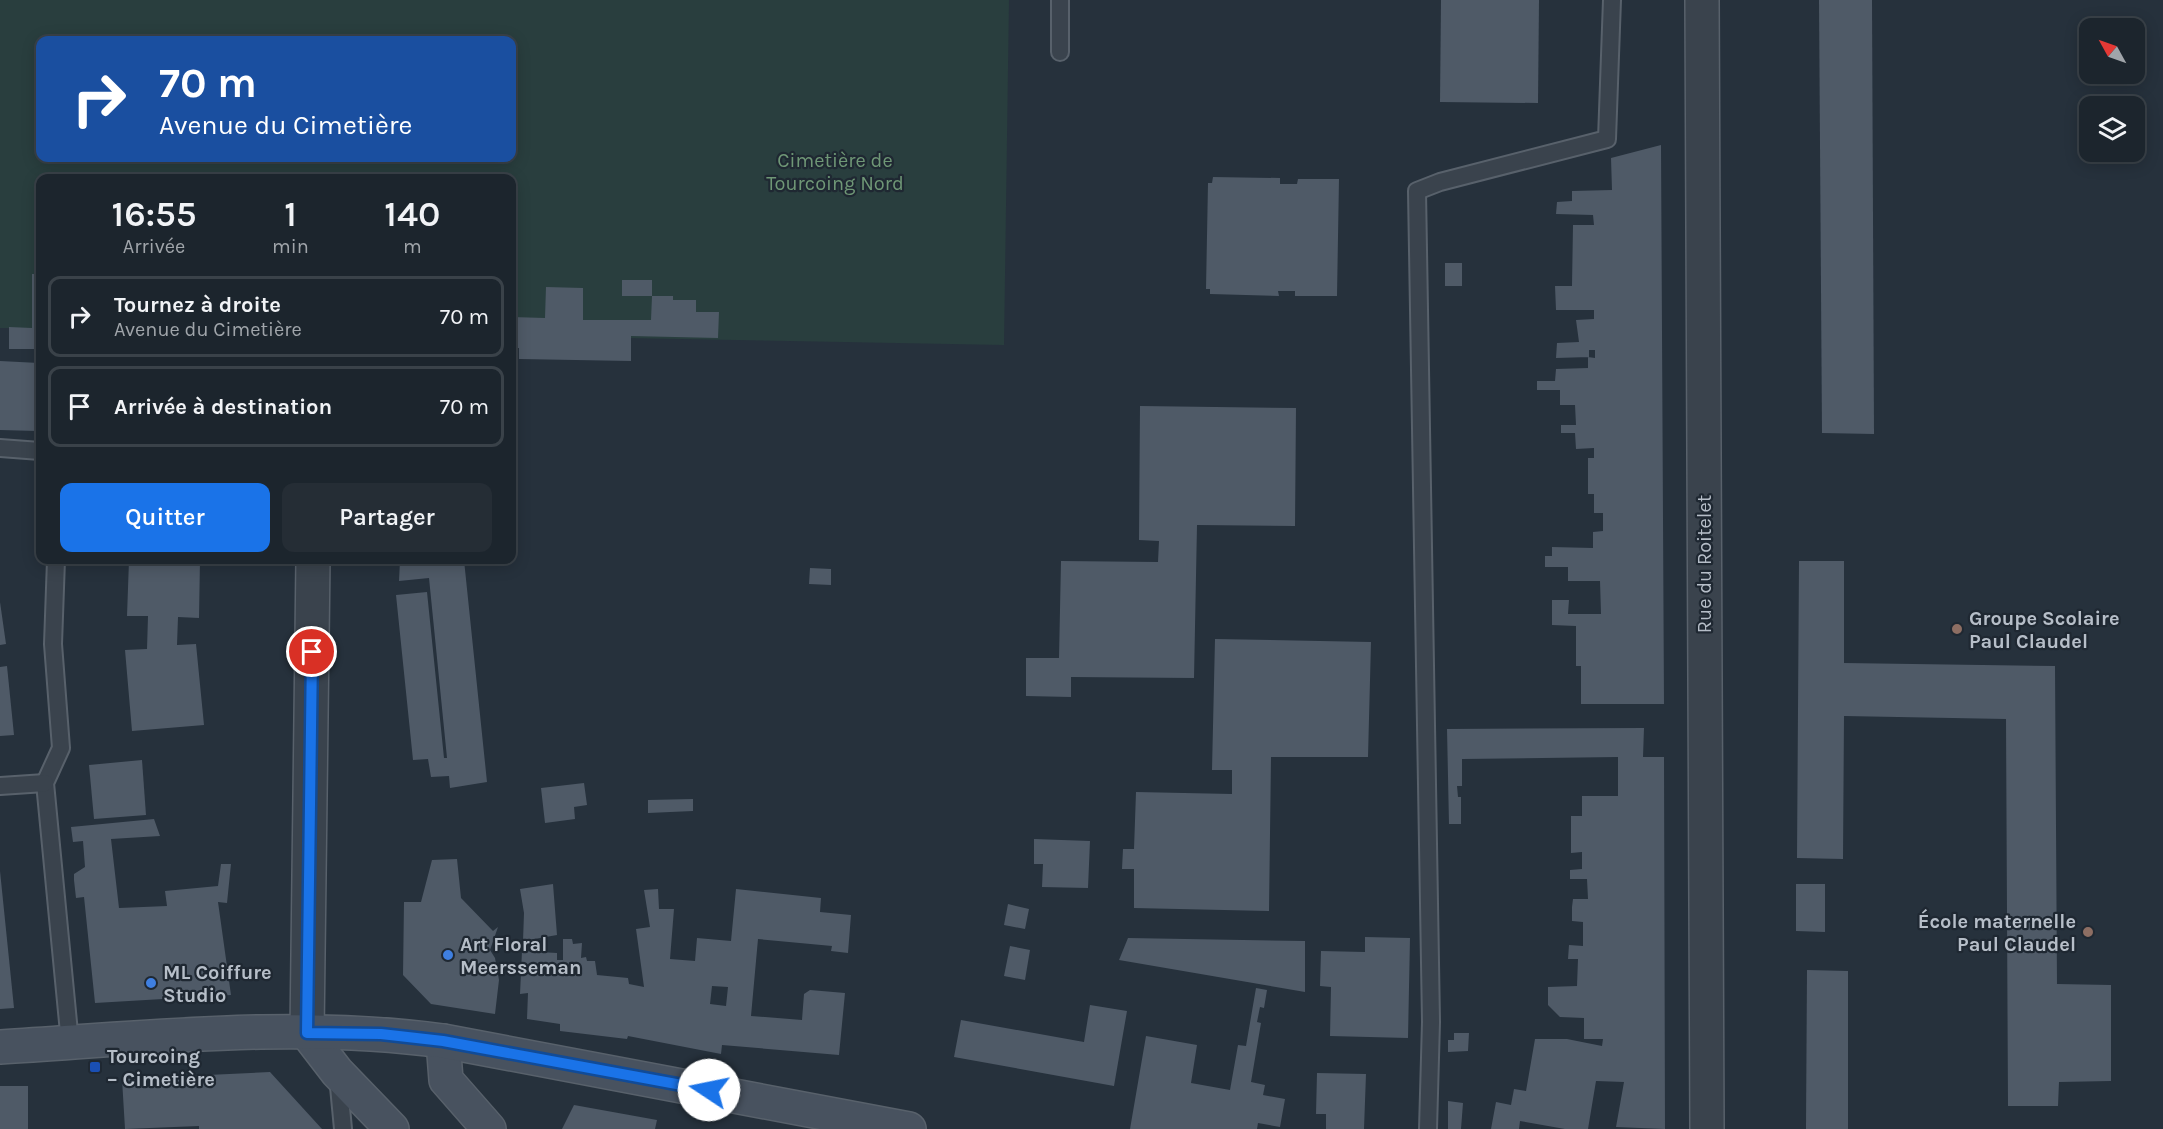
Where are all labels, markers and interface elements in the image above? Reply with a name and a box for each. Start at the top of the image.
north arrow [2079,18,2145,84]
map controls [2079,18,2145,162]
text: 70 m [159,58,257,108]
icon: right [60,60,138,138]
button: layers [2079,96,2145,162]
text: Avenue du Cimetière [159,109,412,141]
park label: Cimetière de Tourcoing Nord [766,149,904,195]
text: 16:55 [112,193,197,235]
text: 1 [284,193,297,235]
text: 140 [384,193,440,235]
text: Arrivée [123,235,185,258]
text: min [272,235,309,258]
text: m [403,235,422,258]
text: Tournez à droite [114,292,281,318]
icon: right [63,300,96,333]
text: 70 m [440,304,489,330]
text: Avenue du Cimetière [114,318,302,341]
icon: arrive [63,390,96,423]
text: Arrivée à destination [114,394,332,420]
text: 70 m [440,394,489,420]
button: Quitter [60,483,270,552]
button: Partager [282,483,492,552]
street label: Rue du Roitelet [1693,494,1716,633]
place label: Groupe Scolaire Paul Claudel [1969,607,2120,653]
marker: Groupe Scolaire Paul Claudel [1950,622,1964,636]
pin [286,626,337,677]
icon: arrive [295,635,328,668]
place label: École maternelle Paul Claudel [1918,908,2076,956]
marker: École maternelle Paul Claudel [2081,925,2095,939]
place label: Art Floral Meersseman [460,933,581,979]
marker: Art Floral Meersseman [441,948,455,962]
place label: ML Coiffure Studio [163,961,272,1007]
marker: ML Coiffure Studio [144,976,158,990]
place label: Tourcoing – Cimetière [107,1045,215,1091]
position arrow [677,1058,741,1122]
marker: Tourcoing – Cimetière [88,1060,102,1074]

